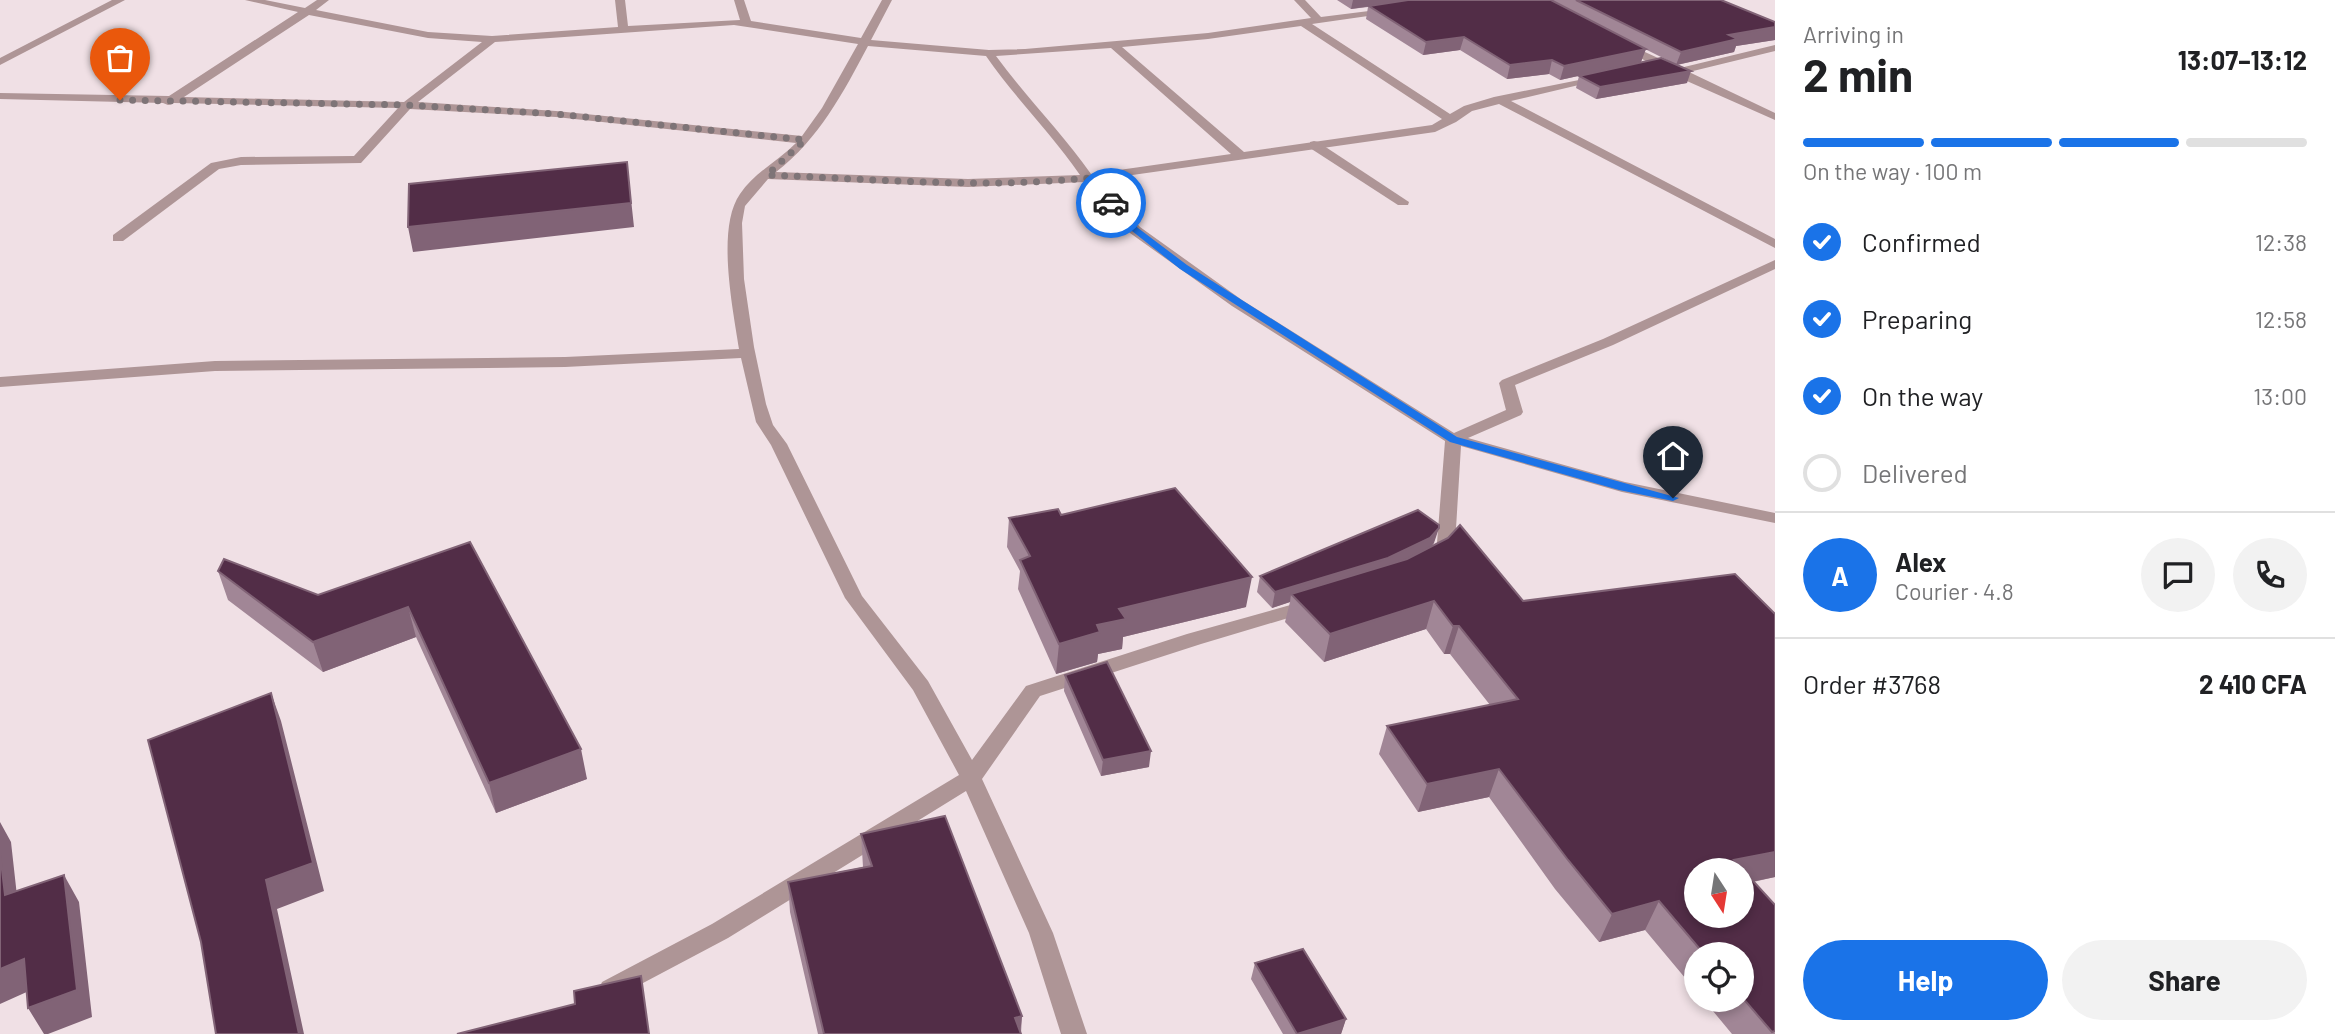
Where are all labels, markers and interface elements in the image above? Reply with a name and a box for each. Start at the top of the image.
text: Arriving in [1803,20,1904,48]
pin [90,28,150,100]
icon: bag [101,39,139,77]
text: 13:07–13:12 [2178,44,2307,75]
text: 2 min [1803,46,1913,101]
text: On the way · 100 m [1803,157,1982,185]
courier [1076,168,1146,238]
icon: car [1092,184,1130,222]
icon: check [1803,223,1841,261]
text: Confirmed [1862,226,1981,257]
text: 12:38 [2255,228,2307,256]
icon: check [1803,300,1841,338]
text: Preparing [1862,303,1972,334]
text: 12:58 [2255,305,2307,333]
icon: check [1803,377,1841,415]
text: On the way [1862,380,1983,411]
text: 13:00 [2253,382,2307,410]
pin [1643,426,1703,498]
icon: home [1654,437,1692,475]
text: Delivered [1862,457,1968,488]
button: chat [2141,538,2215,612]
button: phone [2233,538,2307,612]
text: Alex [1895,546,1946,577]
text: A [1831,560,1849,591]
text: Courier · 4.8 [1895,577,2014,605]
text: Order #3768 [1803,668,1941,699]
text: 2 410 CFA [2199,668,2307,699]
north arrow [1684,858,1754,928]
map controls [1684,858,1754,1012]
button: Help [1803,940,2048,1020]
button: Share [2062,940,2307,1020]
button: locate [1684,942,1754,1012]

